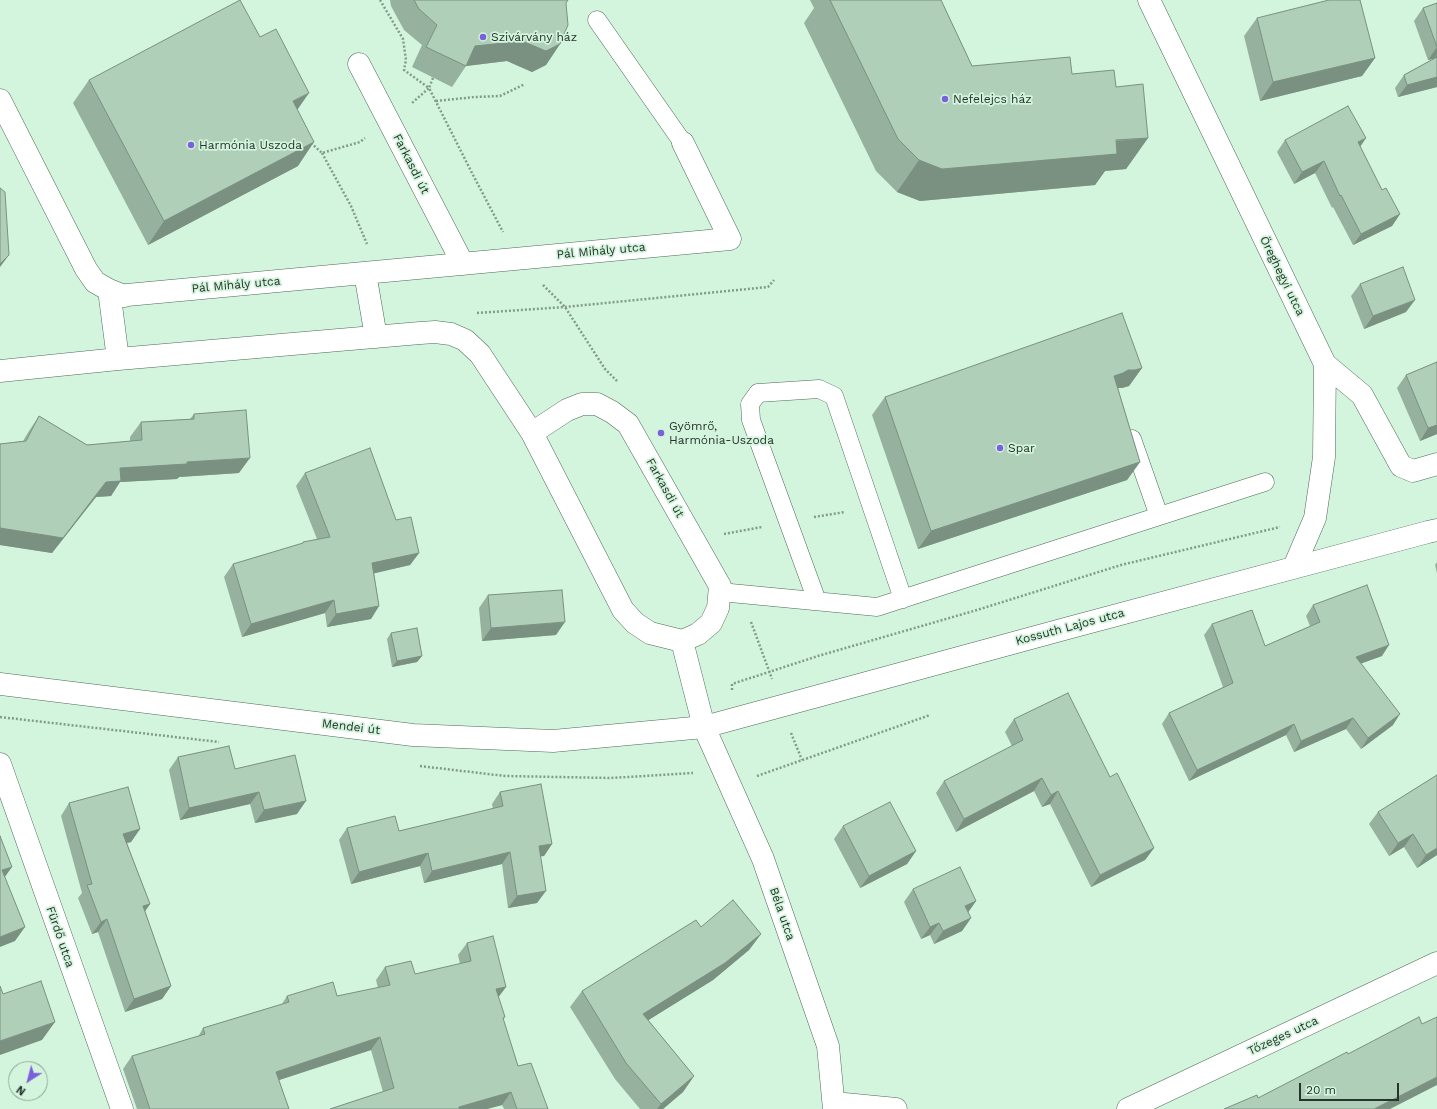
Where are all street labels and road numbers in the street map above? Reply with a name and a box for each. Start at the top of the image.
street label: Farkasdi út [390,132,432,196]
street label: Öreghegyi utca [1256,234,1308,318]
street label: Pál Mihály utca [556,240,646,262]
street label: Pál Mihály utca [191,274,281,296]
street label: Farkasdi út [643,456,687,520]
street label: Kossuth Lajos utca [1014,606,1126,648]
street label: Mendei út [321,716,381,738]
street label: Béla utca [766,886,798,942]
street label: Fürdő utca [43,905,77,969]
street label: Tőzeges utca [1246,1013,1320,1059]

